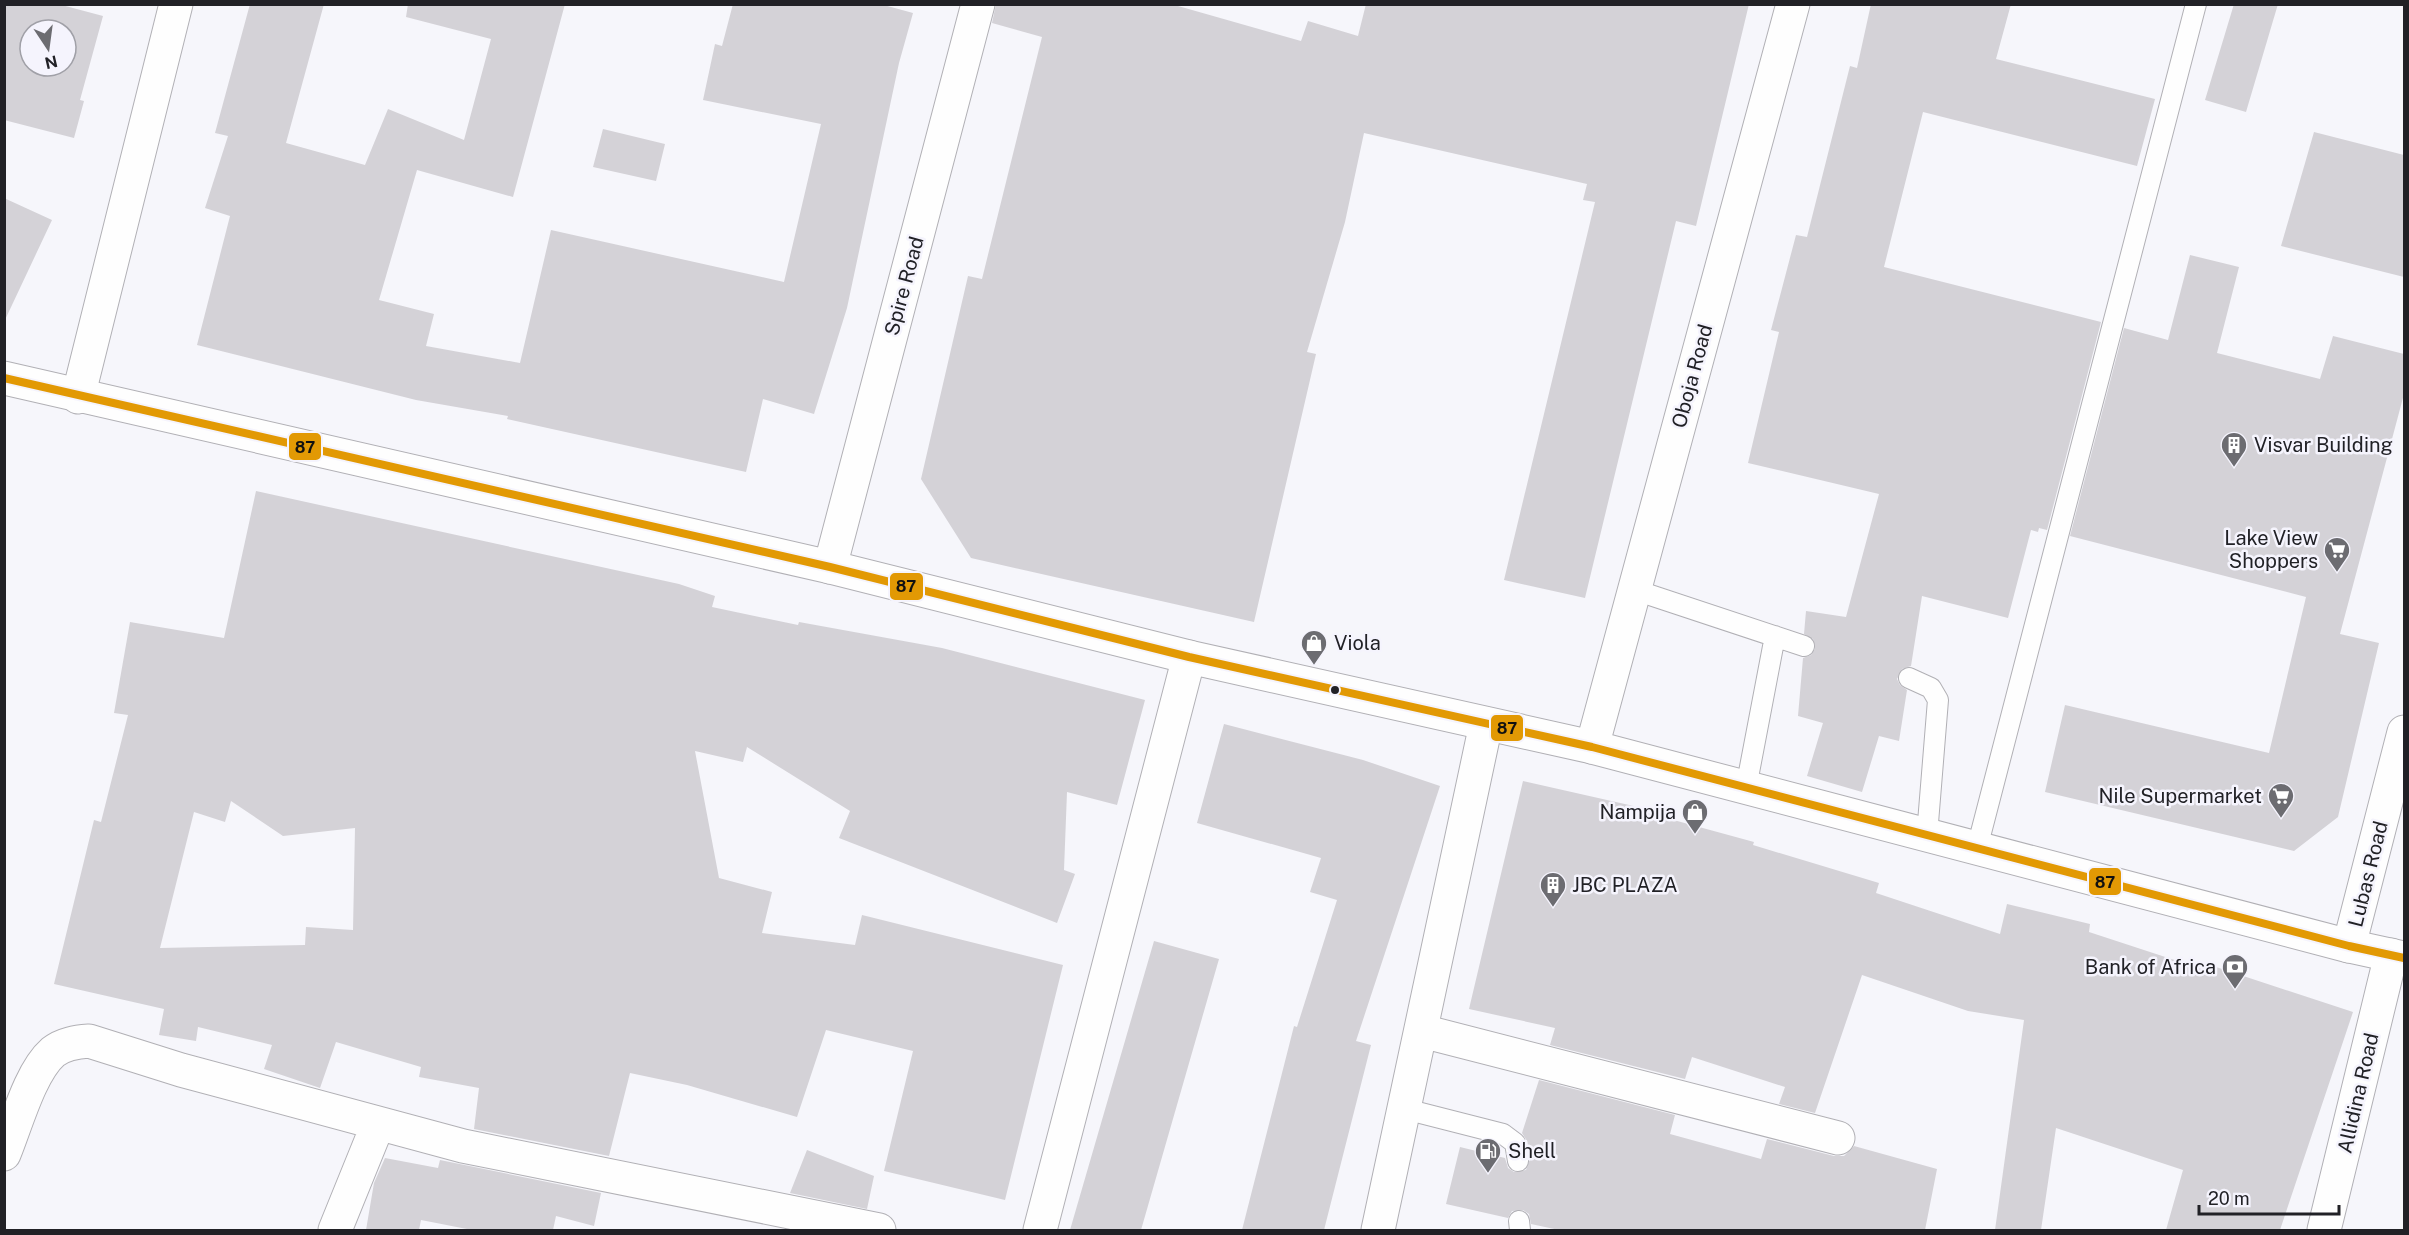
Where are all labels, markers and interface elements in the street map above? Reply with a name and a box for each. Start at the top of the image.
north arrow [18,18,78,78]
text: N [43,51,59,73]
street label: Spire Road [879,234,929,338]
street label: Oboja Road [1667,322,1717,430]
building icon: Visvar Building [2219,430,2249,468]
line badge: 87 [288,432,322,461]
place label: Visvar Building [2254,433,2393,457]
text: 87 [295,438,315,457]
place label: Lake View Shoppers [2224,526,2318,573]
supermarket icon: Lake View Shoppers [2322,535,2352,573]
line badge: 87 [889,572,924,601]
text: 87 [896,577,916,596]
shop icon: Viola [1299,628,1329,666]
place label: Viola [1334,631,1381,655]
unlabelled marker [1329,684,1341,696]
line badge: 87 [1490,714,1524,742]
text: 87 [1497,719,1517,738]
supermarket icon: Nile Supermarket [2266,781,2296,819]
place label: Nile Supermarket [2098,784,2262,808]
shop icon: Nampija [1680,797,1710,835]
place label: Nampija [1599,800,1676,824]
street label: Lubas Road [2343,819,2393,929]
line badge: 87 [2088,867,2122,896]
building icon: JBC PLAZA [1538,870,1568,908]
place label: JBC PLAZA [1572,873,1678,897]
text: 87 [2095,873,2115,892]
bank icon: Bank of Africa [2220,952,2250,990]
place label: Bank of Africa [2085,955,2216,979]
street label: Allidina Road [2332,1030,2384,1156]
fuel station icon: Shell [1473,1136,1503,1174]
place label: Shell [1508,1139,1556,1163]
scale bar [2199,1178,2338,1216]
text: 20 m [2208,1188,2250,1209]

